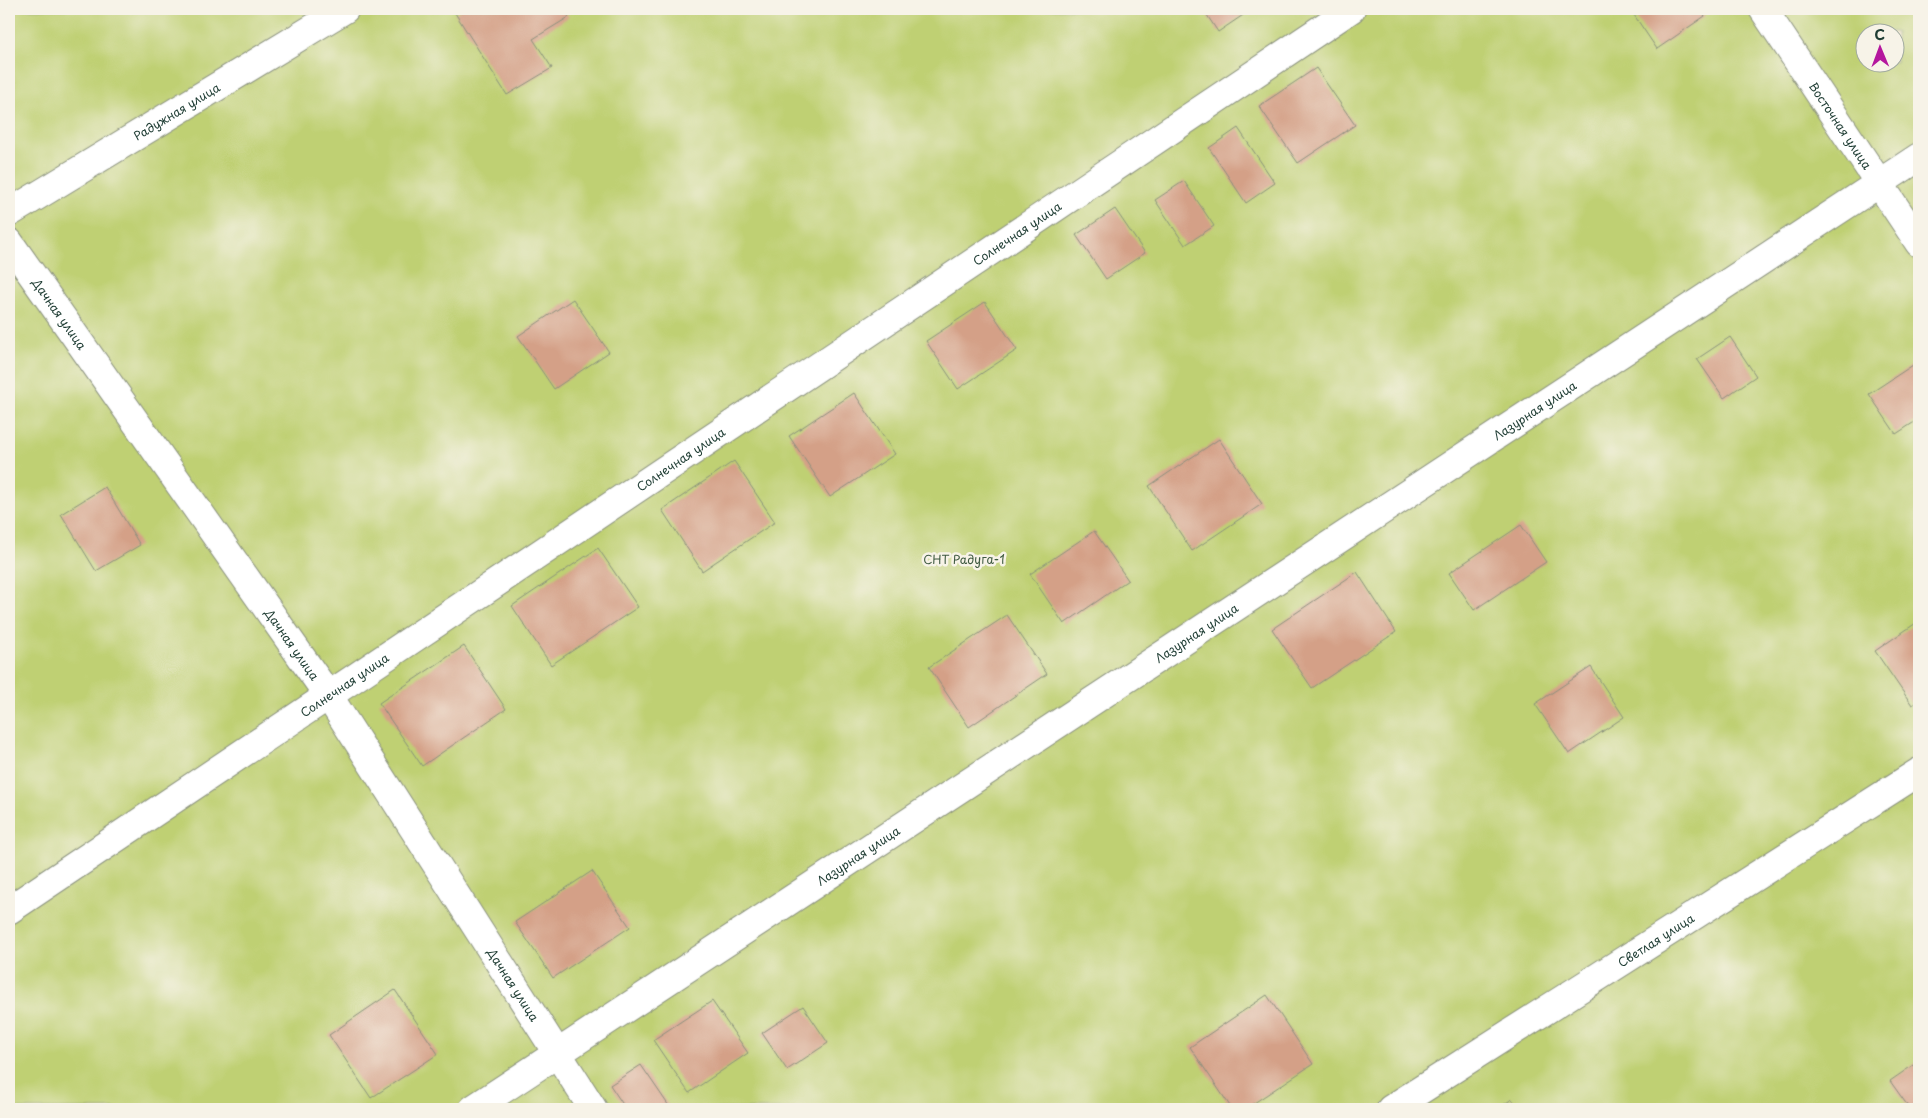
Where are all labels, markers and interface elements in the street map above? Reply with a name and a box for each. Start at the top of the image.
north arrow [1856,22,1906,72]
text: С [1874,24,1885,45]
street label: Радужная улица [130,78,224,144]
street label: Восточная улица [1805,78,1877,173]
street label: Солнечная улица [969,197,1065,270]
street label: Дачная улица [28,274,91,354]
street label: Лазурная улица [1489,376,1580,444]
street label: Солнечная улица [633,423,729,495]
park label: СНТ Радуга-1 [923,550,1005,568]
street label: Лазурная улица [1151,598,1242,667]
street label: Дачная улица [260,604,324,684]
street label: Солнечная улица [296,648,393,721]
street label: Лазурная улица [813,821,904,890]
street label: Светлая улица [1614,909,1698,971]
street label: Дачная улица [483,944,544,1025]

